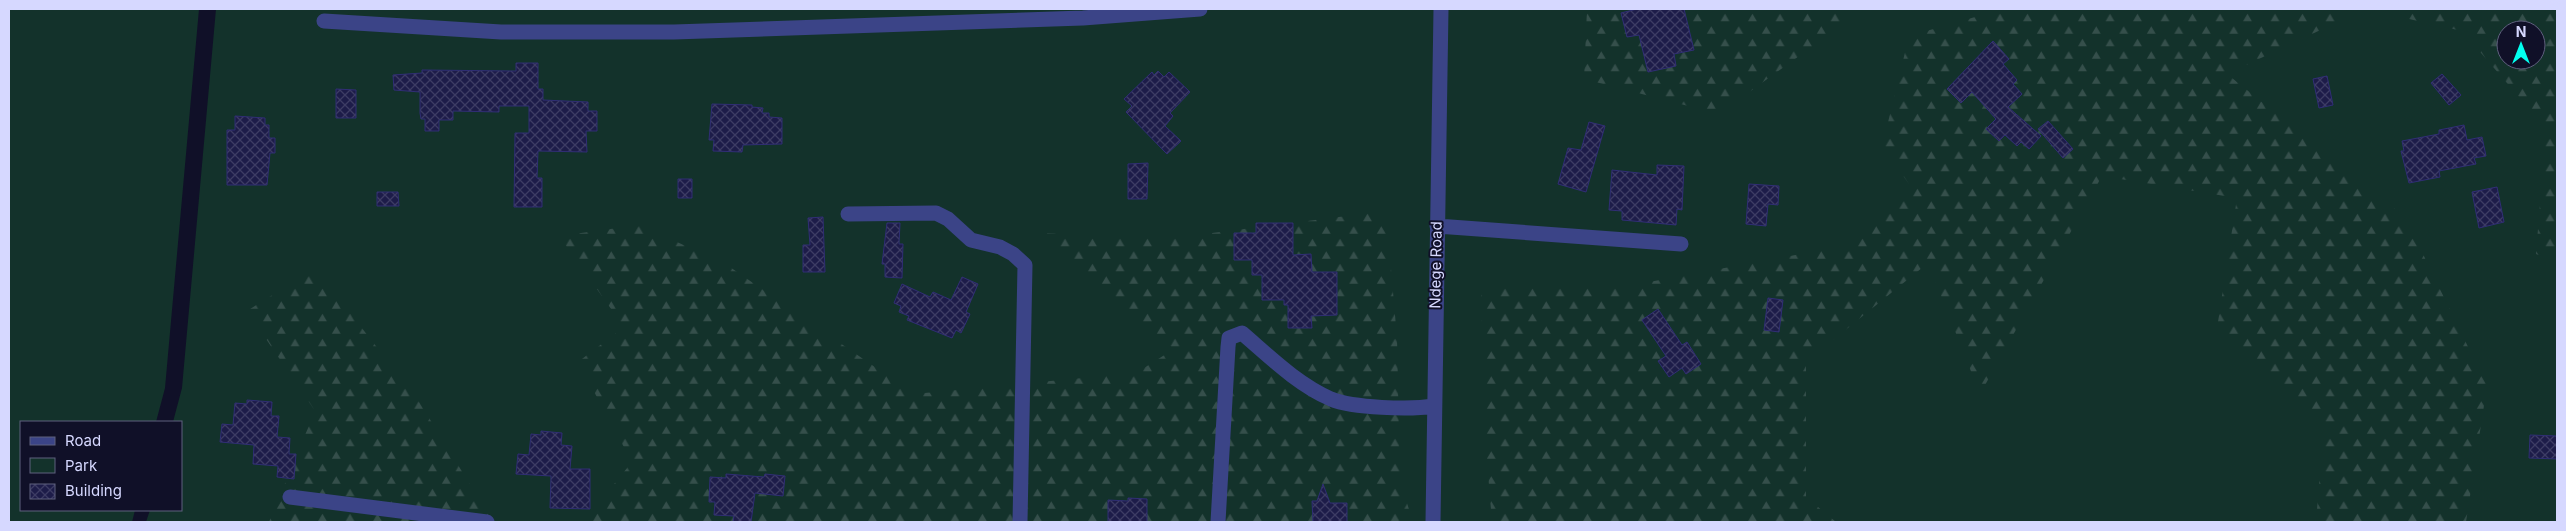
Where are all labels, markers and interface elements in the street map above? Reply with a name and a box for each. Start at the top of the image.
north arrow [2496,20,2546,70]
text: N [2516,23,2526,40]
street label: Ndege Road [1425,221,1446,309]
legend [20,421,182,511]
text: Road [65,431,101,450]
text: Park [65,456,98,475]
text: Building [65,481,122,500]

